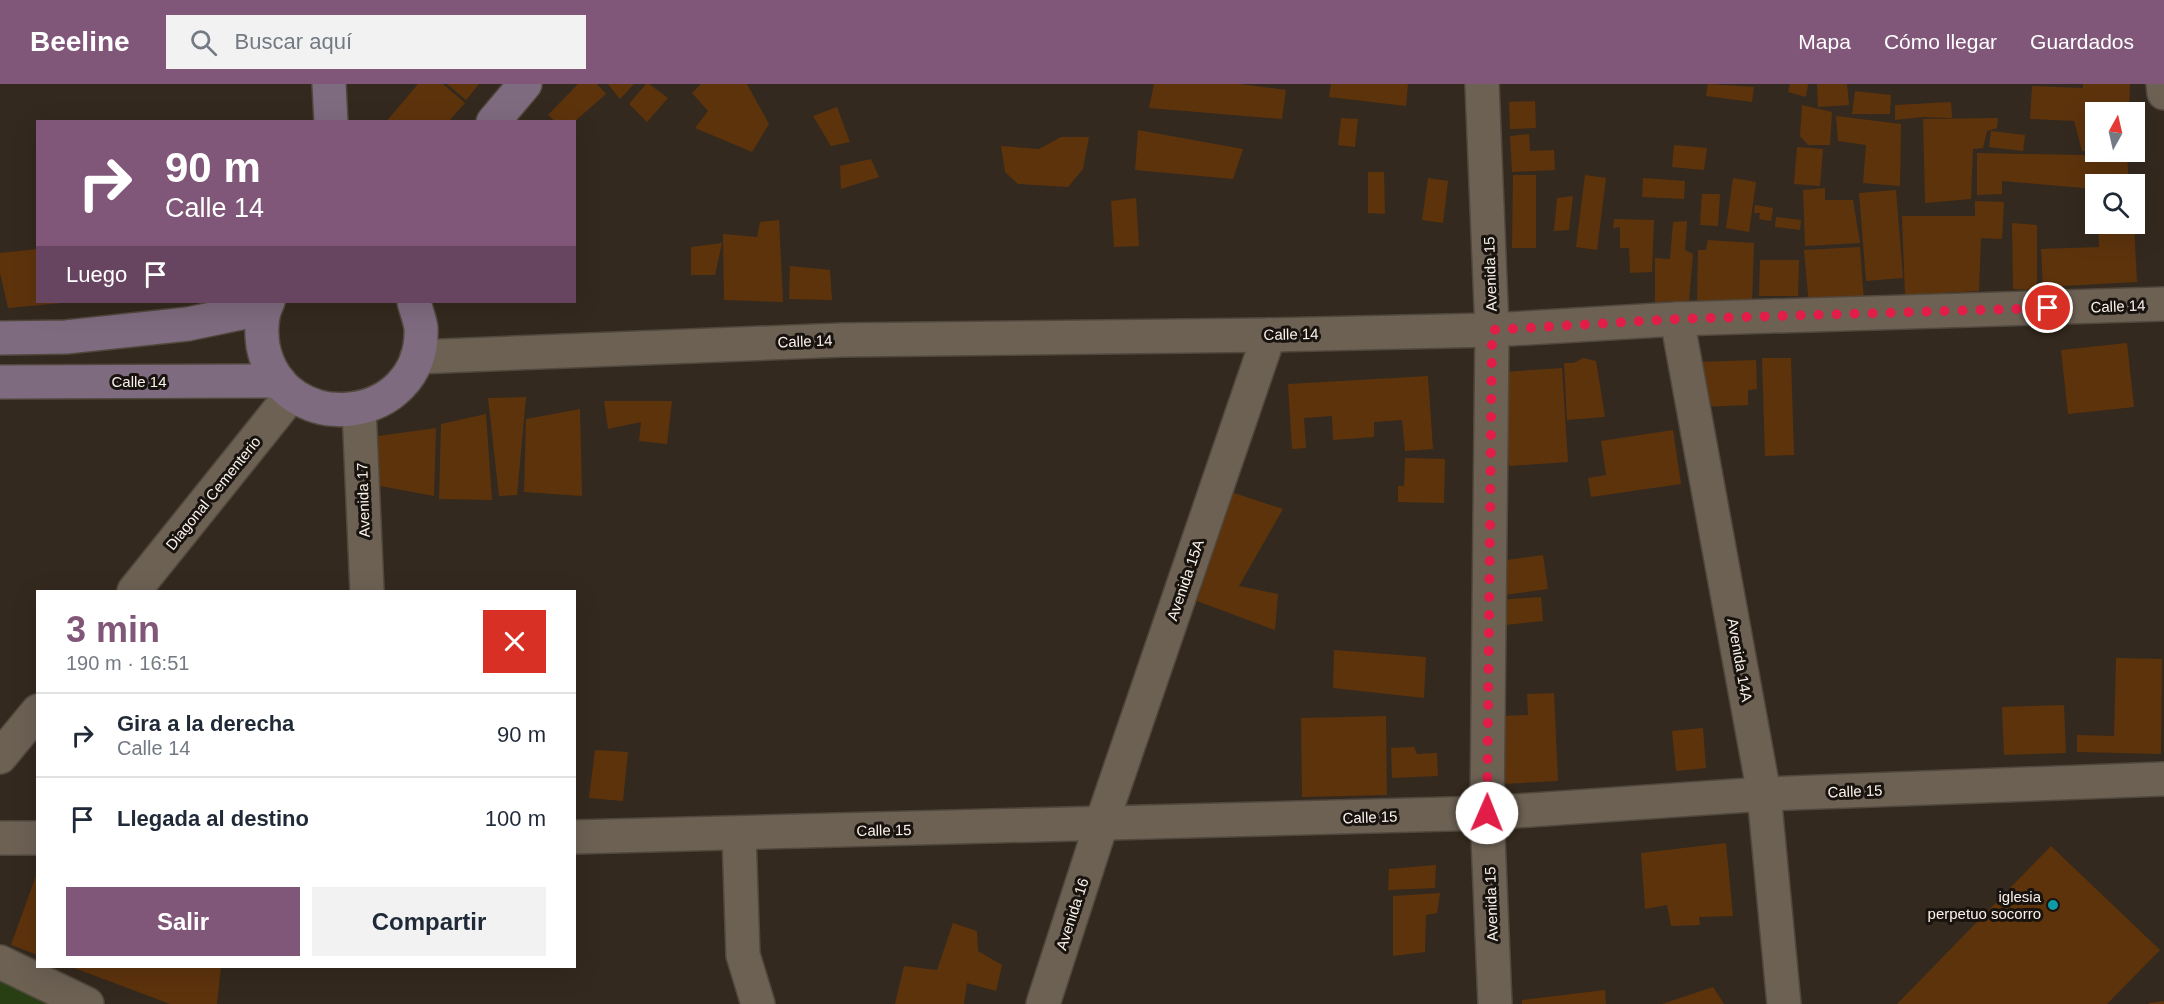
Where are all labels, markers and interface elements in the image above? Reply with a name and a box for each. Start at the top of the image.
search box [166,15,586,69]
text: Beeline [30,26,130,57]
icon: search [187,26,220,59]
text: Buscar aquí [235,29,352,54]
text: Mapa [1798,30,1851,53]
text: Cómo llegar [1884,30,1997,53]
text: Guardados [2030,30,2134,53]
north arrow [2085,102,2145,162]
map controls [2085,102,2145,234]
icon: right [66,144,144,222]
text: 90 m [165,144,261,191]
button: search [2085,174,2145,234]
text: Calle 14 [165,193,264,223]
street label: Avenida 15 [1480,236,1500,312]
icon: arrive [139,258,172,291]
text: Luego [66,262,127,287]
pin [2022,282,2073,333]
icon: arrive [2031,291,2064,324]
street label: Calle 14 [2090,297,2146,315]
street label: Calle 14 [1263,325,1319,343]
street label: Calle 14 [777,332,833,350]
street label: Calle 14 [111,373,167,390]
street label: Diagonal Cementerio [162,433,264,553]
street label: Avenida 17 [353,462,373,538]
street label: Avenida 15A [1163,537,1207,623]
text: 3 min [66,609,160,650]
button: close [483,610,546,673]
street label: Avenida 14A [1724,617,1756,703]
text: 190 m · 16:51 [66,652,189,674]
text: Gira a la derecha [117,711,294,736]
icon: right [66,719,99,752]
text: 90 m [497,722,546,747]
text: Calle 14 [117,737,190,759]
position arrow [1455,781,1519,845]
street label: Calle 15 [1827,782,1883,800]
icon: arrive [66,803,99,836]
text: Llegada al destino [117,806,309,831]
text: 100 m [485,806,546,831]
street label: Calle 15 [1342,808,1398,826]
street label: Calle 15 [856,821,912,839]
street label: Avenida 15 [1481,866,1501,942]
street label: Avenida 16 [1052,876,1092,952]
button: Salir [66,887,300,956]
button: Compartir [312,887,546,956]
place label: iglesia perpetuo socorro [1928,888,2042,922]
marker: iglesia perpetuo socorro [2046,898,2060,912]

